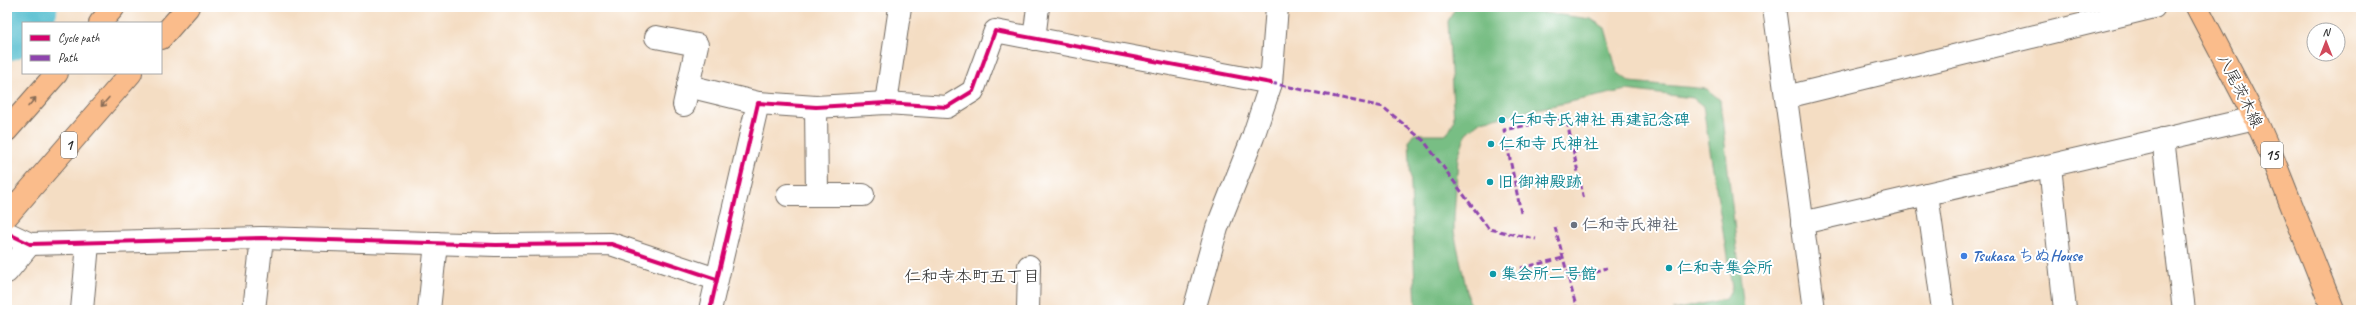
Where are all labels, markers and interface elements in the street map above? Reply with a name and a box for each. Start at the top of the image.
legend [22,22,162,74]
north arrow [2306,22,2346,62]
text: N [2323,25,2332,39]
text: Cycle path [58,30,100,46]
text: Path [58,50,78,66]
street label: 八尾茨木線 [2213,51,2267,131]
one-way arrow [27,96,36,107]
one-way arrow [101,97,110,108]
place label: 仁和寺氏神社 再建記念碑 [1510,110,1690,130]
marker: 仁和寺氏神社 再建記念碑 [1497,115,1507,125]
road number: 1 [61,132,77,158]
place label: 仁和寺 氏神社 [1499,134,1599,154]
marker: 仁和寺 氏神社 [1486,139,1496,149]
road number: 15 [2261,142,2283,168]
place label: 旧 御神殿跡 [1498,172,1582,192]
marker: 旧 御神殿跡 [1485,177,1495,187]
place label: 仁和寺氏神社 [1582,215,1678,235]
marker: 仁和寺氏神社 [1569,220,1579,230]
place label: Tsukasa ちぬHouse [1972,246,2084,266]
marker: Tsukasa ちぬHouse [1959,251,1969,261]
place label: 仁和寺集会所 [1677,258,1773,278]
marker: 仁和寺集会所 [1664,263,1674,273]
place label: 集会所二号館 [1501,264,1597,284]
district label: 仁和寺本町五丁目 [904,266,1040,287]
marker: 集会所二号館 [1488,269,1498,279]

